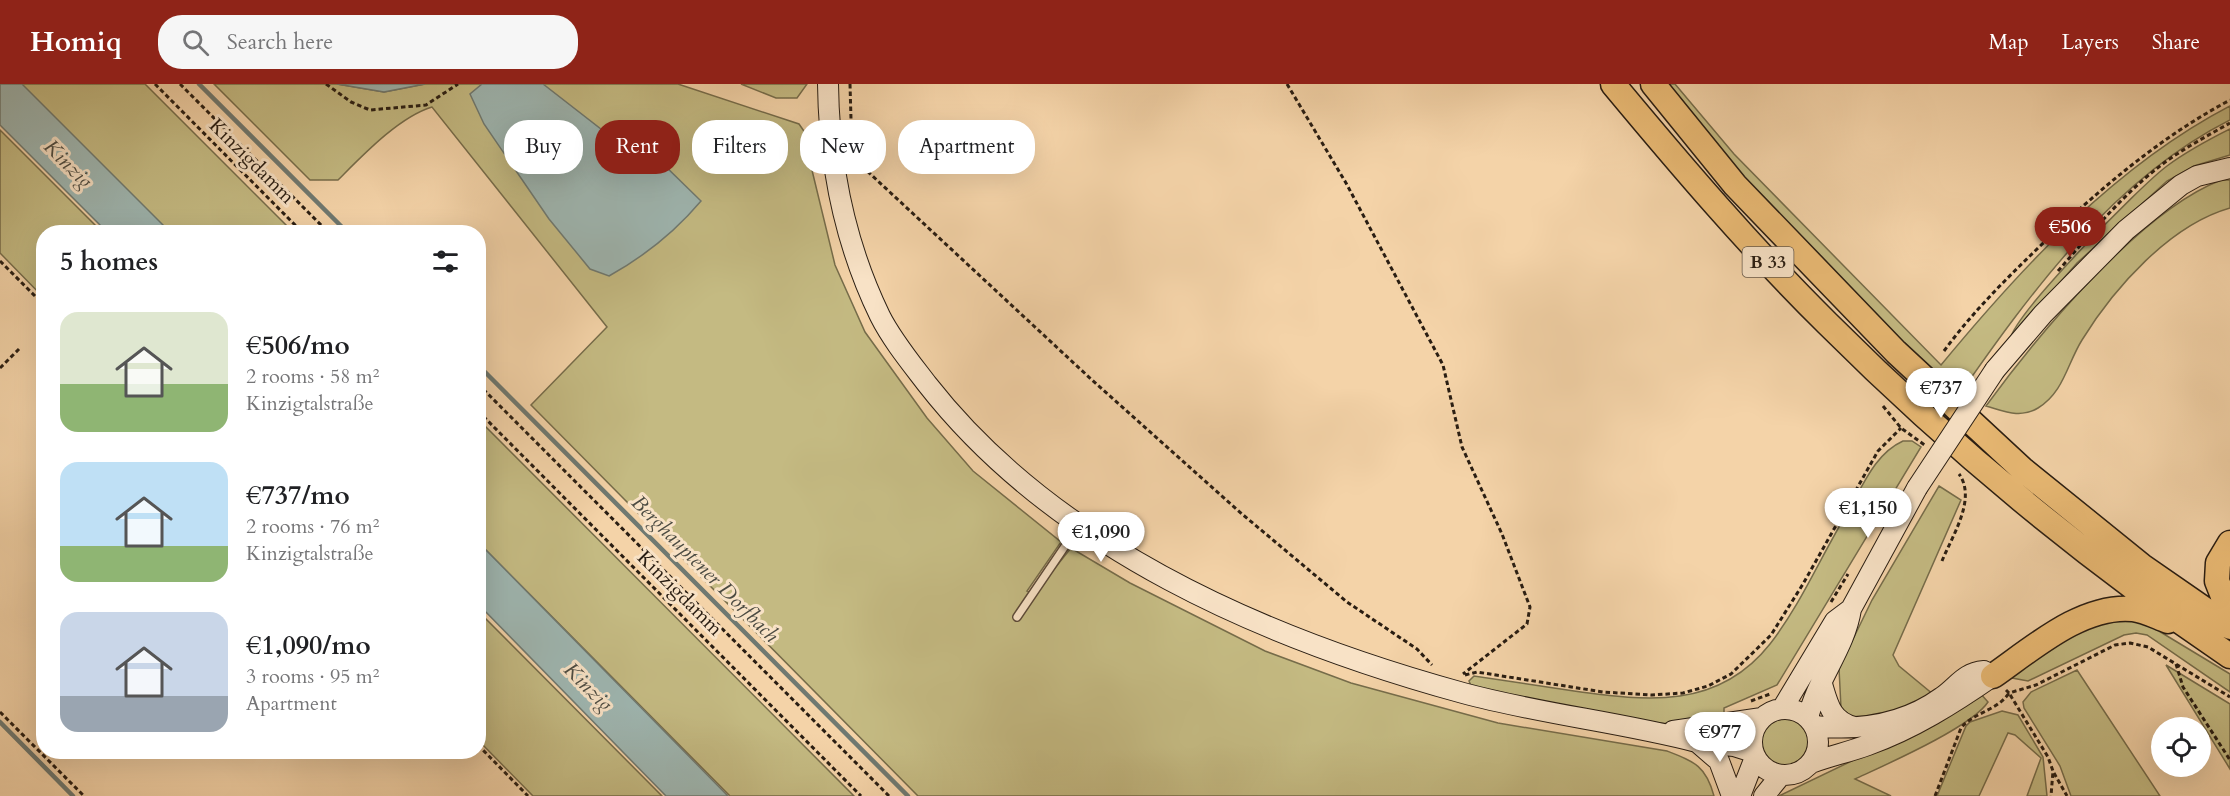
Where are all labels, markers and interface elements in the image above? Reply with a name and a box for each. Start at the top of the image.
search box [158,15,578,69]
text: Homiq [30,23,122,61]
icon: search [179,26,212,59]
text: Search here [227,27,333,57]
text: Map [1989,28,2029,57]
text: Layers [2062,28,2119,57]
text: Share [2152,28,2200,57]
street label: Kinzigdamm [203,112,301,210]
chip: Buy [504,120,583,174]
chip: Rent [595,120,680,174]
chip: Filters [692,120,788,174]
chip: New [800,120,886,174]
chip: Apartment [898,120,1035,174]
water label: Kinzig [37,133,99,195]
pin: €506 [2034,207,2106,258]
text: €506 [2049,213,2091,240]
text: 5 homes [60,244,158,279]
icon: filters [429,245,462,278]
road number: B 33 [1742,247,1794,277]
text: €506/mo [246,328,350,363]
icon: home [108,336,180,408]
text: 2 rooms · 58 m² [246,363,379,390]
pin: €737 [1905,368,1977,419]
text: €737 [1920,374,1962,401]
text: Kinzigtalstraße [246,390,374,417]
text: €737/mo [246,478,350,513]
icon: home [108,486,180,558]
pin: €1,150 [1819,488,1917,539]
water label: Berghauptener Dorfbach [625,489,785,649]
text: €1,150 [1839,494,1897,521]
pin: €1,090 [1052,512,1150,563]
text: 2 rooms · 76 m² [246,513,379,540]
text: €1,090 [1072,518,1130,545]
text: Kinzigtalstraße [246,540,374,567]
street label: Kinzigdamm [631,544,729,642]
text: €1,090/mo [246,628,371,663]
icon: home [108,636,180,708]
water label: Kinzig [557,656,619,718]
text: 3 rooms · 95 m² [246,663,379,690]
text: Apartment [246,690,337,717]
pin: €977 [1684,712,1756,763]
map controls [2151,717,2211,777]
button: locate [2151,717,2211,777]
text: €977 [1699,718,1741,745]

